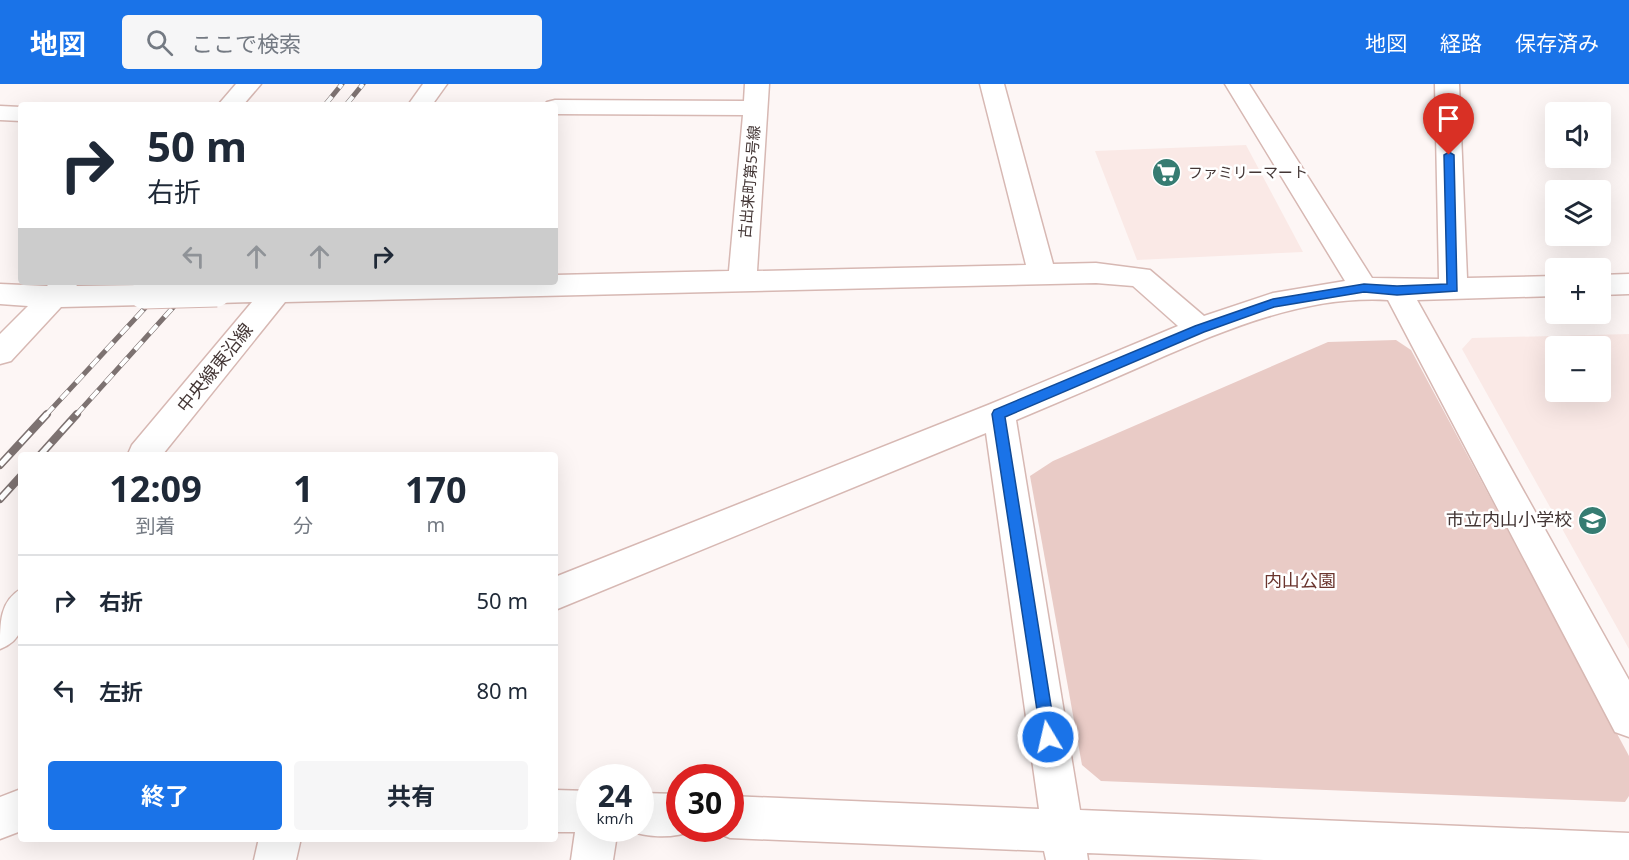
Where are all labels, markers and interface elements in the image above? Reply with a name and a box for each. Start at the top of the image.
search box [122,15,542,69]
text: 地図 [30,24,86,62]
icon: search [143,26,176,59]
text: ここで検索 [191,28,301,58]
text: 地図 [1365,29,1407,57]
text: 経路 [1440,29,1482,57]
text: 保存済み [1515,29,1599,57]
pin [1423,93,1474,155]
icon: arrive [1432,102,1465,135]
map controls [1545,102,1611,402]
button: sound [1545,102,1611,168]
text: 50 m [147,117,247,174]
street label: 古出来町第5号線 [734,124,764,239]
icon: right [48,126,126,204]
supermarket icon: ファミリーマート [1151,157,1183,189]
place label: ファミリーマート [1188,162,1308,182]
text: 右折 [147,173,201,210]
button: layers [1545,180,1611,246]
icon: left [177,240,210,273]
icon: ahead [240,240,273,273]
icon: ahead [303,240,336,273]
icon: right [366,240,399,273]
button: + [1545,258,1611,324]
street label: 中央線東沿線 [171,318,258,417]
button: − [1545,336,1611,402]
text: 12:09 [109,464,202,513]
text: 1 [293,464,314,513]
text: 170 [405,465,467,514]
school or university icon: 市立内山小学校 [1577,504,1609,536]
place label: 市立内山小学校 [1446,507,1572,531]
text: m [426,511,445,538]
text: 到着 [136,512,176,539]
text: 分 [293,512,313,539]
park label: 内山公園 [1264,568,1336,592]
icon: right [48,584,81,617]
text: 50 m [477,585,528,615]
text: 右折 [99,586,143,616]
icon: left [48,674,81,707]
text: 80 m [477,675,528,705]
text: 左折 [99,676,143,706]
position arrow [1016,705,1080,769]
button: 終了 [48,761,282,830]
button: 共有 [294,761,528,830]
speed limit sign: 30 [666,764,744,842]
text: 24 [598,775,632,816]
text: km/h [597,808,633,828]

